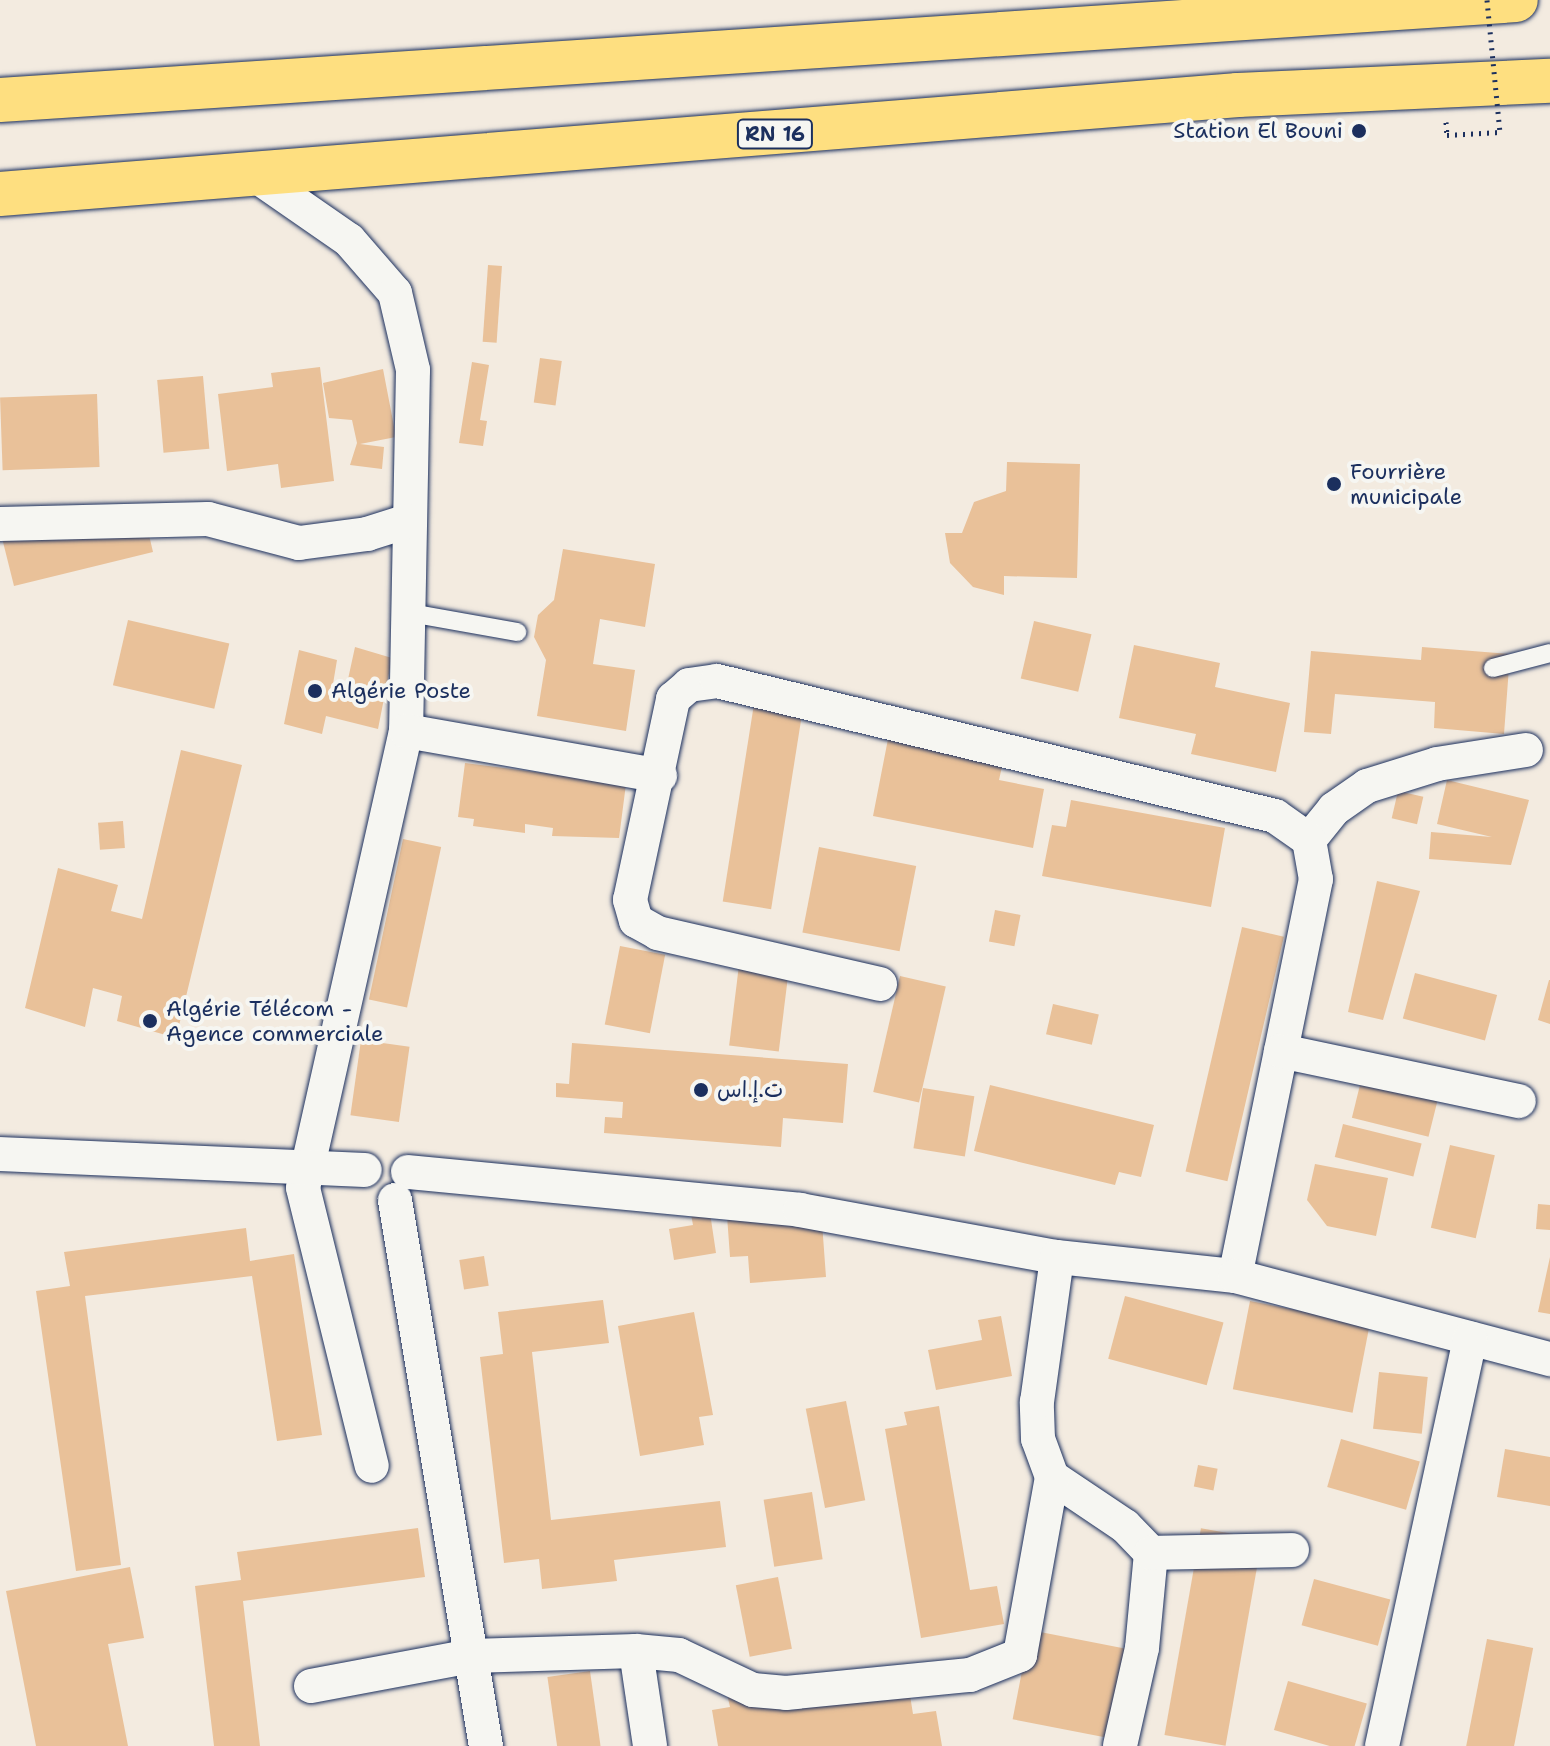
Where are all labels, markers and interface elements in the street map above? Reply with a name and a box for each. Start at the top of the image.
road number: RN 16 [735,118,815,150]
place label: Station El Bouni [1173,118,1343,144]
marker: Station El Bouni [1350,122,1368,140]
place label: Fourrière municipale [1350,458,1462,510]
marker: Fourrière municipale [1325,475,1343,493]
place label: Algérie Poste [331,678,471,704]
marker: Algérie Poste [306,682,324,700]
place label: Algérie Télécom - Agence commerciale [166,995,383,1046]
marker: Algérie Télécom - Agence commerciale [141,1012,159,1030]
place label: ت.إ.اس [717,1077,783,1103]
marker: ت.إ.اس [692,1081,710,1099]

